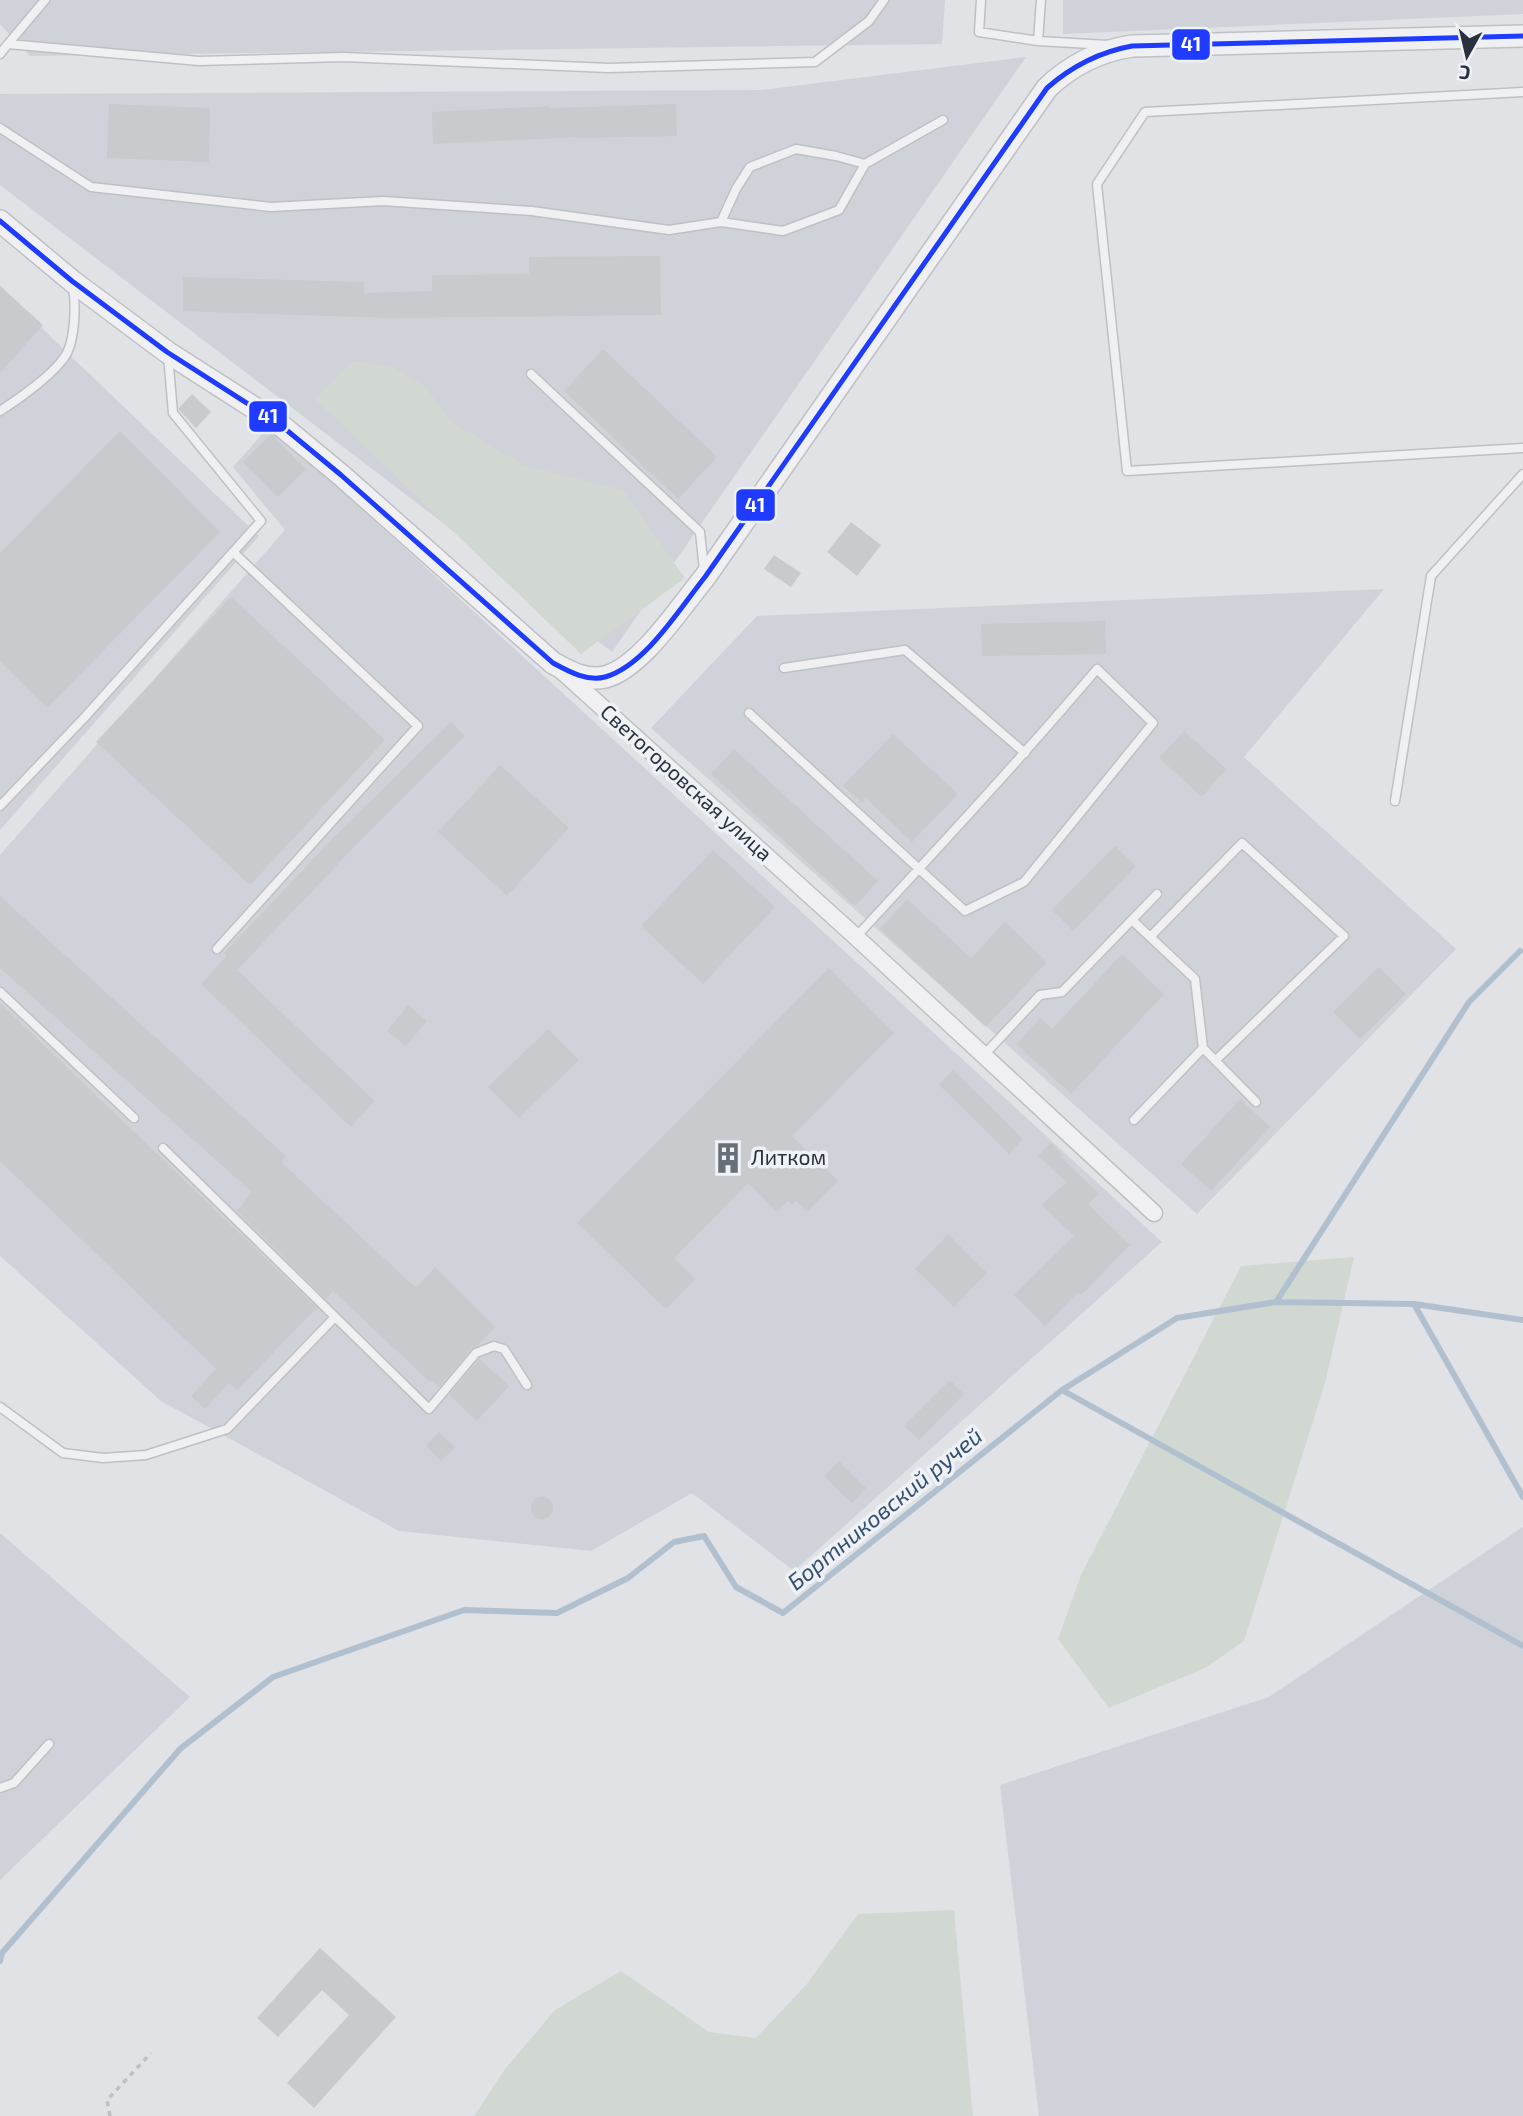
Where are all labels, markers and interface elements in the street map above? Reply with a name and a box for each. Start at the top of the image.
north arrow [1432,21,1502,91]
line badge: 41 [1171,28,1211,61]
text: 41 [1181,32,1201,55]
text: С [1457,61,1472,85]
line badge: 41 [248,400,288,433]
text: 41 [258,404,278,427]
line badge: 41 [735,488,776,522]
text: 41 [745,493,765,516]
street label: Светогоровская улица [596,698,778,866]
building icon: Литком [711,1141,745,1175]
place label: Литком [751,1144,826,1169]
water label: Бортниковский ручей [781,1421,987,1595]

